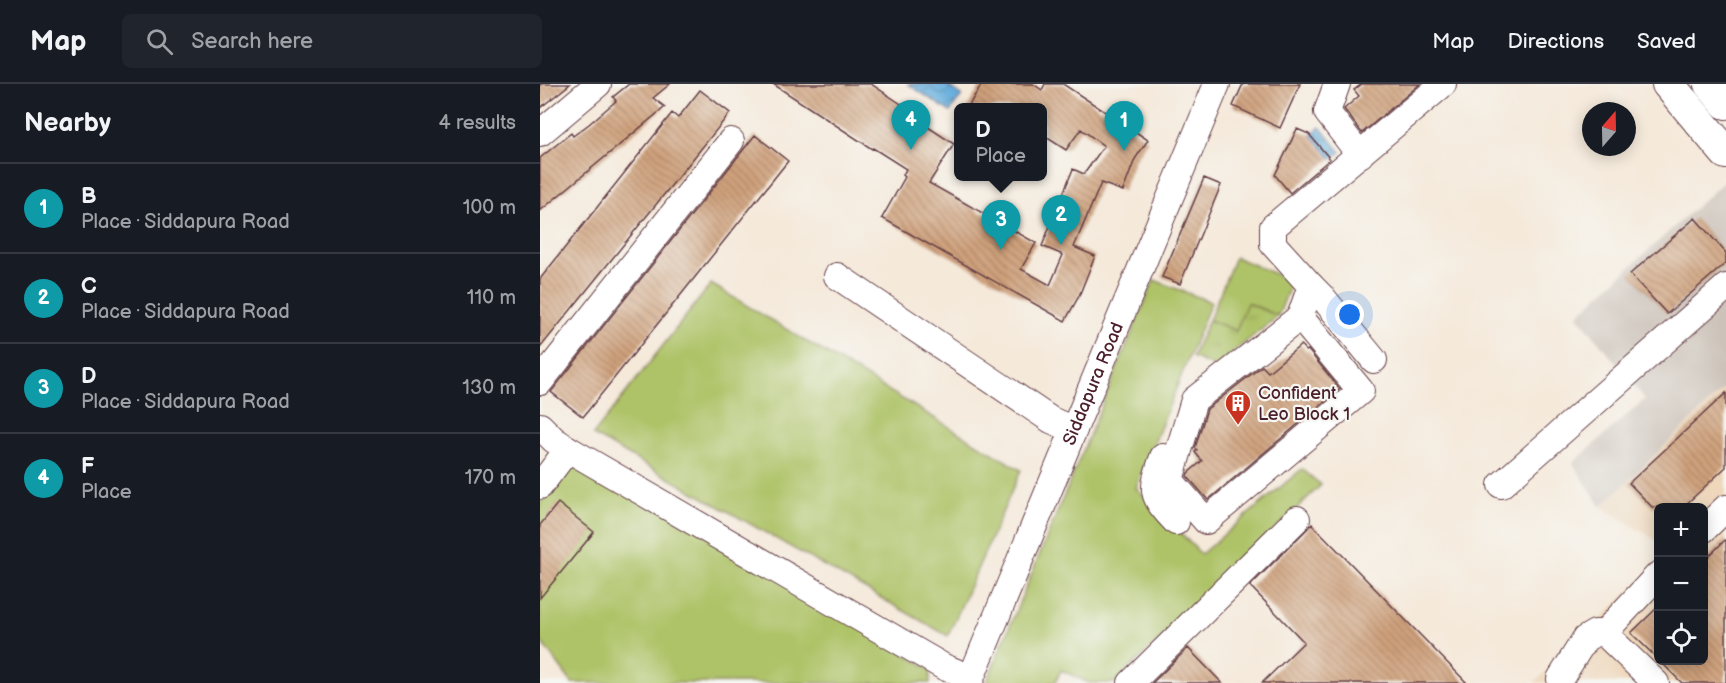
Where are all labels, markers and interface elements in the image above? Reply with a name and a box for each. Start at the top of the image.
search box [122,14,542,68]
text: Map [30,25,86,58]
icon: search [143,25,176,58]
text: Search here [191,28,313,55]
text: Map [1432,29,1475,54]
text: Directions [1508,29,1604,54]
text: Saved [1637,29,1696,54]
pin: 4 [892,100,931,150]
pin: 1 [1104,101,1144,151]
north arrow [1582,102,1636,156]
popup [954,103,1047,181]
text: Nearby [24,108,111,139]
text: 4 results [438,111,516,135]
text: D [975,117,990,144]
text: Place [975,144,1026,168]
text: B [81,183,97,210]
text: 1 [39,196,48,220]
text: 100 m [463,196,516,220]
pin: 2 [1042,196,1080,245]
pin: 3 [982,200,1020,250]
text: Place · Siddapura Road [81,210,290,234]
text: C [81,273,97,300]
text: 2 [38,286,49,310]
text: 110 m [467,286,516,310]
text: Place · Siddapura Road [81,300,290,324]
your location [1335,300,1364,329]
street label: Siddapura Road [1058,319,1128,448]
text: D [81,363,96,390]
text: 3 [38,376,49,400]
text: 130 m [462,376,516,400]
place label: Confident Leo Block 1 [1258,383,1350,425]
building icon: Confident Leo Block 1 [1223,388,1253,426]
text: Place · Siddapura Road [81,390,290,414]
text: F [81,453,94,480]
text: 4 [38,466,49,490]
text: 170 m [465,466,516,490]
text: Place [81,480,132,504]
map controls [1654,503,1708,665]
button: + [1654,503,1708,557]
button: − [1654,557,1708,611]
button: locate [1654,611,1708,665]

